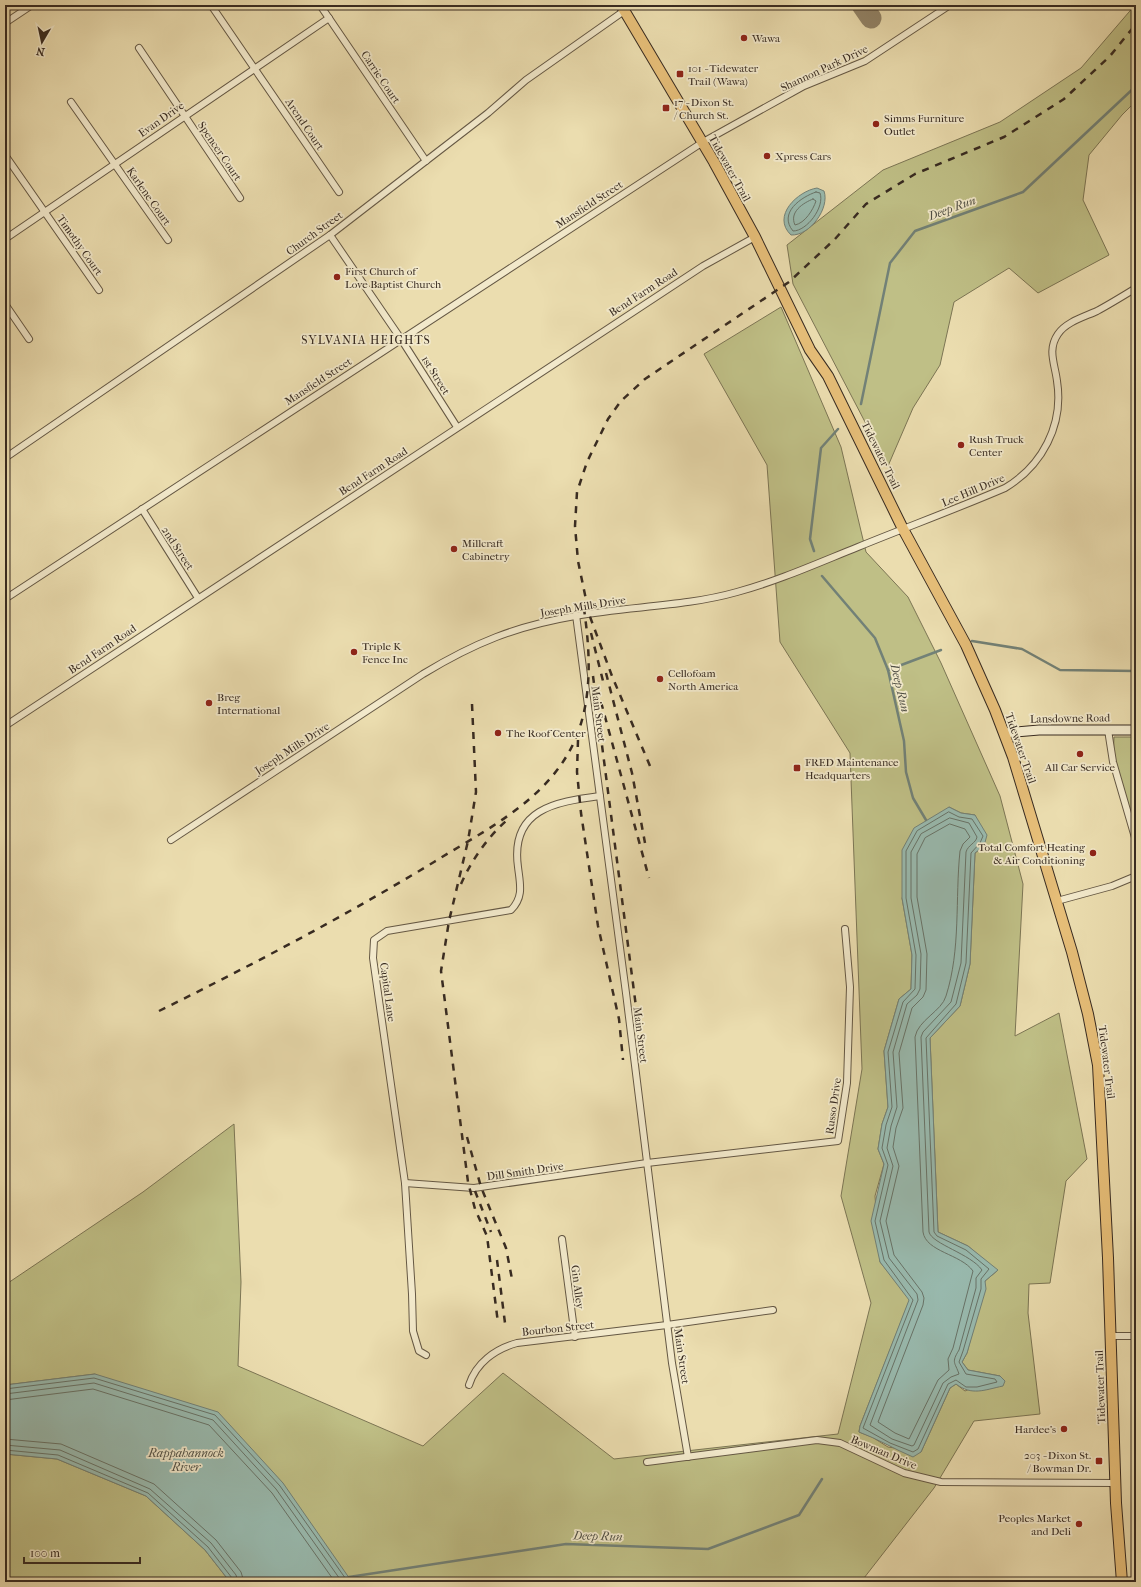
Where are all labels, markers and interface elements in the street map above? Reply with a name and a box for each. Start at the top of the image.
north arrow [22,22,62,62]
place label: Wawa [751,32,781,45]
marker: Wawa [739,33,749,43]
street label: Shannon Park Drive [778,42,871,94]
text: N [35,44,46,58]
street label: Carrie Court [358,49,403,106]
place label: 101 - Tidewater Trail (Wawa) [688,62,759,88]
marker: 101 - Tidewater Trail (Wawa) [675,69,685,79]
street label: Arend Court [282,95,327,153]
place label: 17 - Dixon St. / Church St. [673,96,734,122]
street label: Evan Drive [136,99,187,140]
marker: 17 - Dixon St. / Church St. [661,103,671,113]
place label: Simms Furniture Outlet [884,112,965,138]
street label: Spencer Court [195,119,244,183]
marker: Simms Furniture Outlet [871,119,881,129]
street label: Tidewater Trail [706,133,753,204]
place label: Xpress Cars [775,150,831,163]
marker: Xpress Cars [762,151,772,161]
street label: Karlene Court [124,165,173,228]
street label: Mansfield Street [553,178,625,231]
water label: Deep Run [926,193,978,223]
street label: Church Street [284,209,345,258]
street label: Timothy Court [54,213,105,278]
place label: First Church of Love Baptist Church [345,265,442,291]
street label: Bend Farm Road [607,265,681,319]
marker: First Church of Love Baptist Church [332,272,342,282]
district label: SYLVANIA HEIGHTS [301,333,431,347]
street label: 1st Street [419,353,453,397]
street label: Mansfield Street [282,355,354,408]
street label: Tidewater Trail [858,419,903,491]
place label: Rush Truck Center [969,433,1024,459]
marker: Rush Truck Center [956,440,966,450]
street label: Bend Farm Road [337,444,411,498]
street label: Lee Hill Drive [940,471,1007,510]
street label: 2nd Street [159,524,197,573]
place label: Millcraft Cabinetry [462,537,511,563]
marker: Millcraft Cabinetry [449,544,459,554]
street label: Joseph Mills Drive [539,593,627,620]
street label: Bend Farm Road [66,621,139,677]
place label: Triple K Fence Inc [362,640,408,666]
marker: Triple K Fence Inc [349,647,359,657]
water label: Deep Run [887,661,912,714]
place label: Cellofoam North America [668,667,739,693]
marker: Cellofoam North America [655,674,665,684]
street label: Main Street [589,685,608,743]
place label: Breg International [217,691,280,717]
marker: Breg International [204,698,214,708]
street label: Tidewater Trail [1002,711,1039,785]
street label: Lansdowne Road [1030,711,1111,726]
street label: Joseph Mills Drive [252,719,332,778]
place label: The Roof Center [506,727,586,740]
marker: The Roof Center [493,728,503,738]
marker: All Car Service [1075,749,1085,759]
place label: FRED Maintenance Headquarters [805,756,899,782]
place label: All Car Service [1044,761,1116,774]
marker: FRED Maintenance Headquarters [792,763,802,773]
place label: Total Comfort Heating & Air Conditioning [978,841,1085,867]
marker: Total Comfort Heating & Air Conditioning [1088,848,1098,858]
street label: Capital Lane [377,962,398,1023]
street label: Main Street [631,1006,650,1064]
street label: Tidewater Trail [1096,1025,1117,1100]
street label: Russo Drive [823,1076,844,1135]
street label: Dill Smith Drive [486,1160,565,1183]
street label: Gin Alley [568,1264,587,1311]
street label: Bourbon Street [521,1318,595,1339]
street label: Main Street [671,1327,692,1385]
street label: Tidewater Trail [1093,1350,1108,1424]
place label: Hardee's [1014,1423,1056,1436]
marker: Hardee's [1059,1424,1069,1434]
street label: Bowman Drive [849,1433,919,1472]
water label: Rappahannock River [147,1446,224,1474]
place label: 203 - Dixon St. / Bowman Dr. [1024,1449,1091,1475]
marker: 203 - Dixon St. / Bowman Dr. [1094,1456,1104,1466]
place label: Peoples Market and Deli [998,1512,1072,1538]
marker: Peoples Market and Deli [1074,1519,1084,1529]
water label: Deep Run [572,1528,623,1544]
scale bar [24,1539,140,1565]
text: 100 m [30,1546,60,1560]

